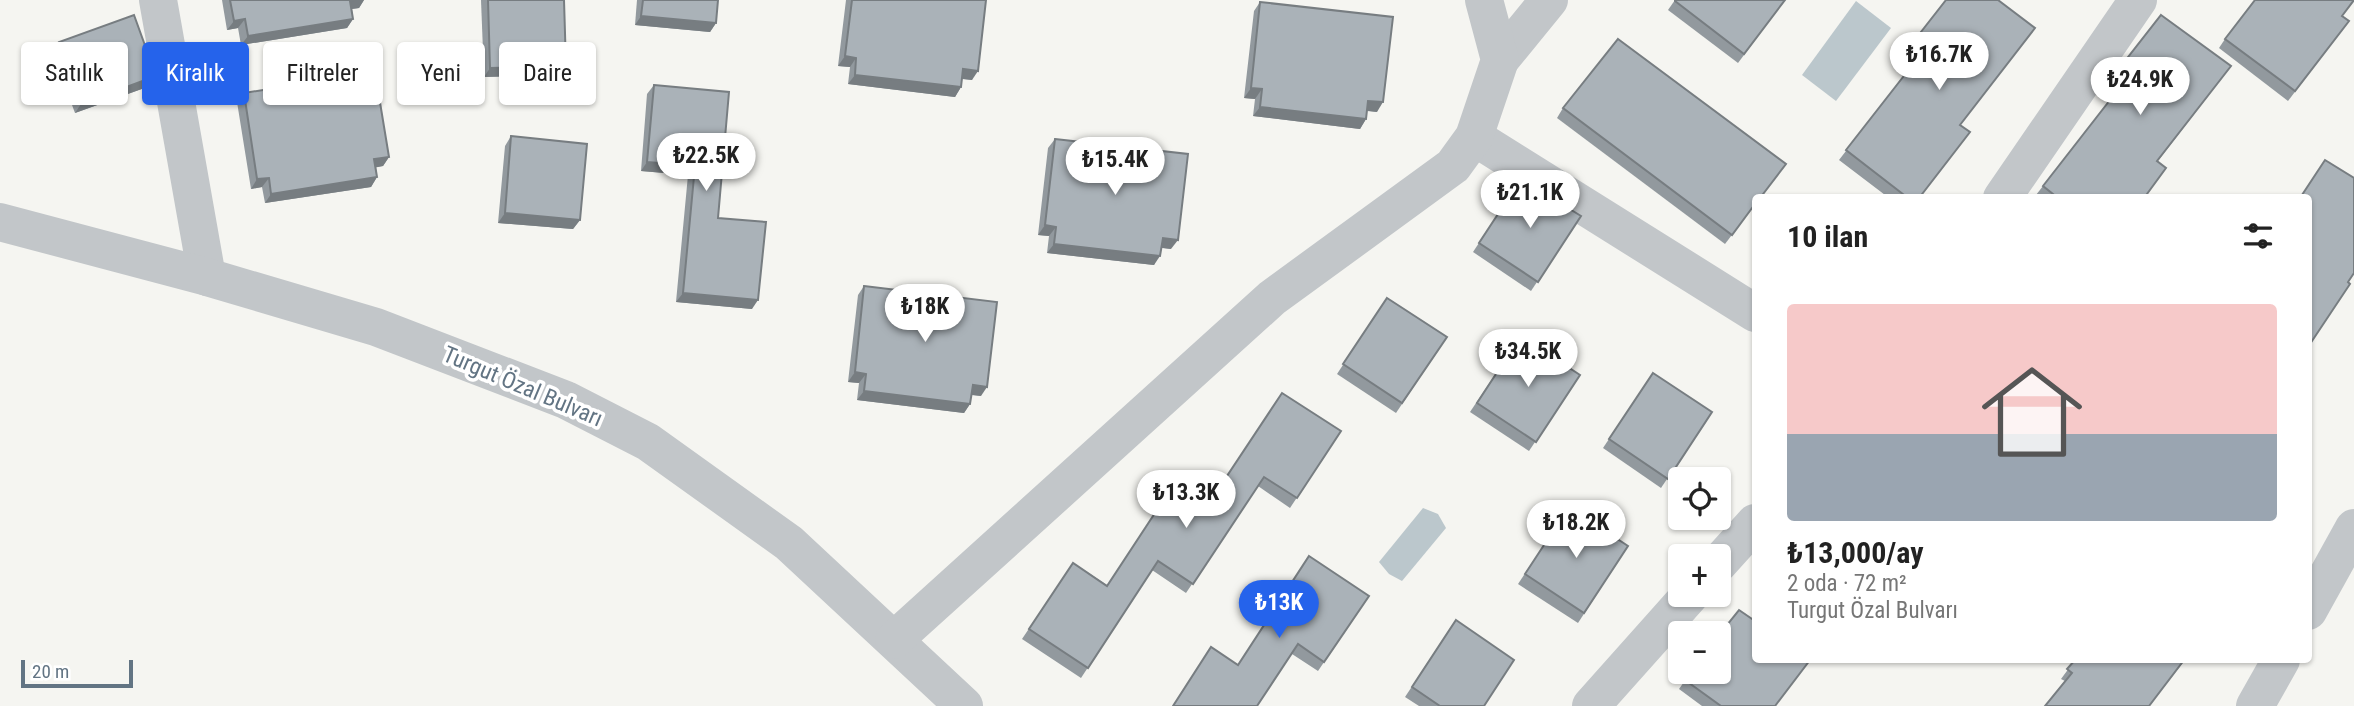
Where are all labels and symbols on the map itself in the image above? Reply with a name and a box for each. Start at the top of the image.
pin: ₺16.7K [1882,32,1996,92]
pin: ₺24.9K [2083,58,2197,117]
pin: ₺22.5K [649,134,763,193]
pin: ₺15.4K [1058,138,1172,197]
pin: ₺21.1K [1473,170,1587,230]
pin: ₺18K [884,284,966,344]
pin: ₺34.5K [1471,330,1585,389]
street label: Turgut Özal Bulvarı [439,340,607,432]
pin: ₺13.3K [1129,470,1243,530]
pin: ₺18.2K [1519,500,1633,560]
pin: ₺13K [1238,580,1320,640]
scale bar [21,657,133,689]

